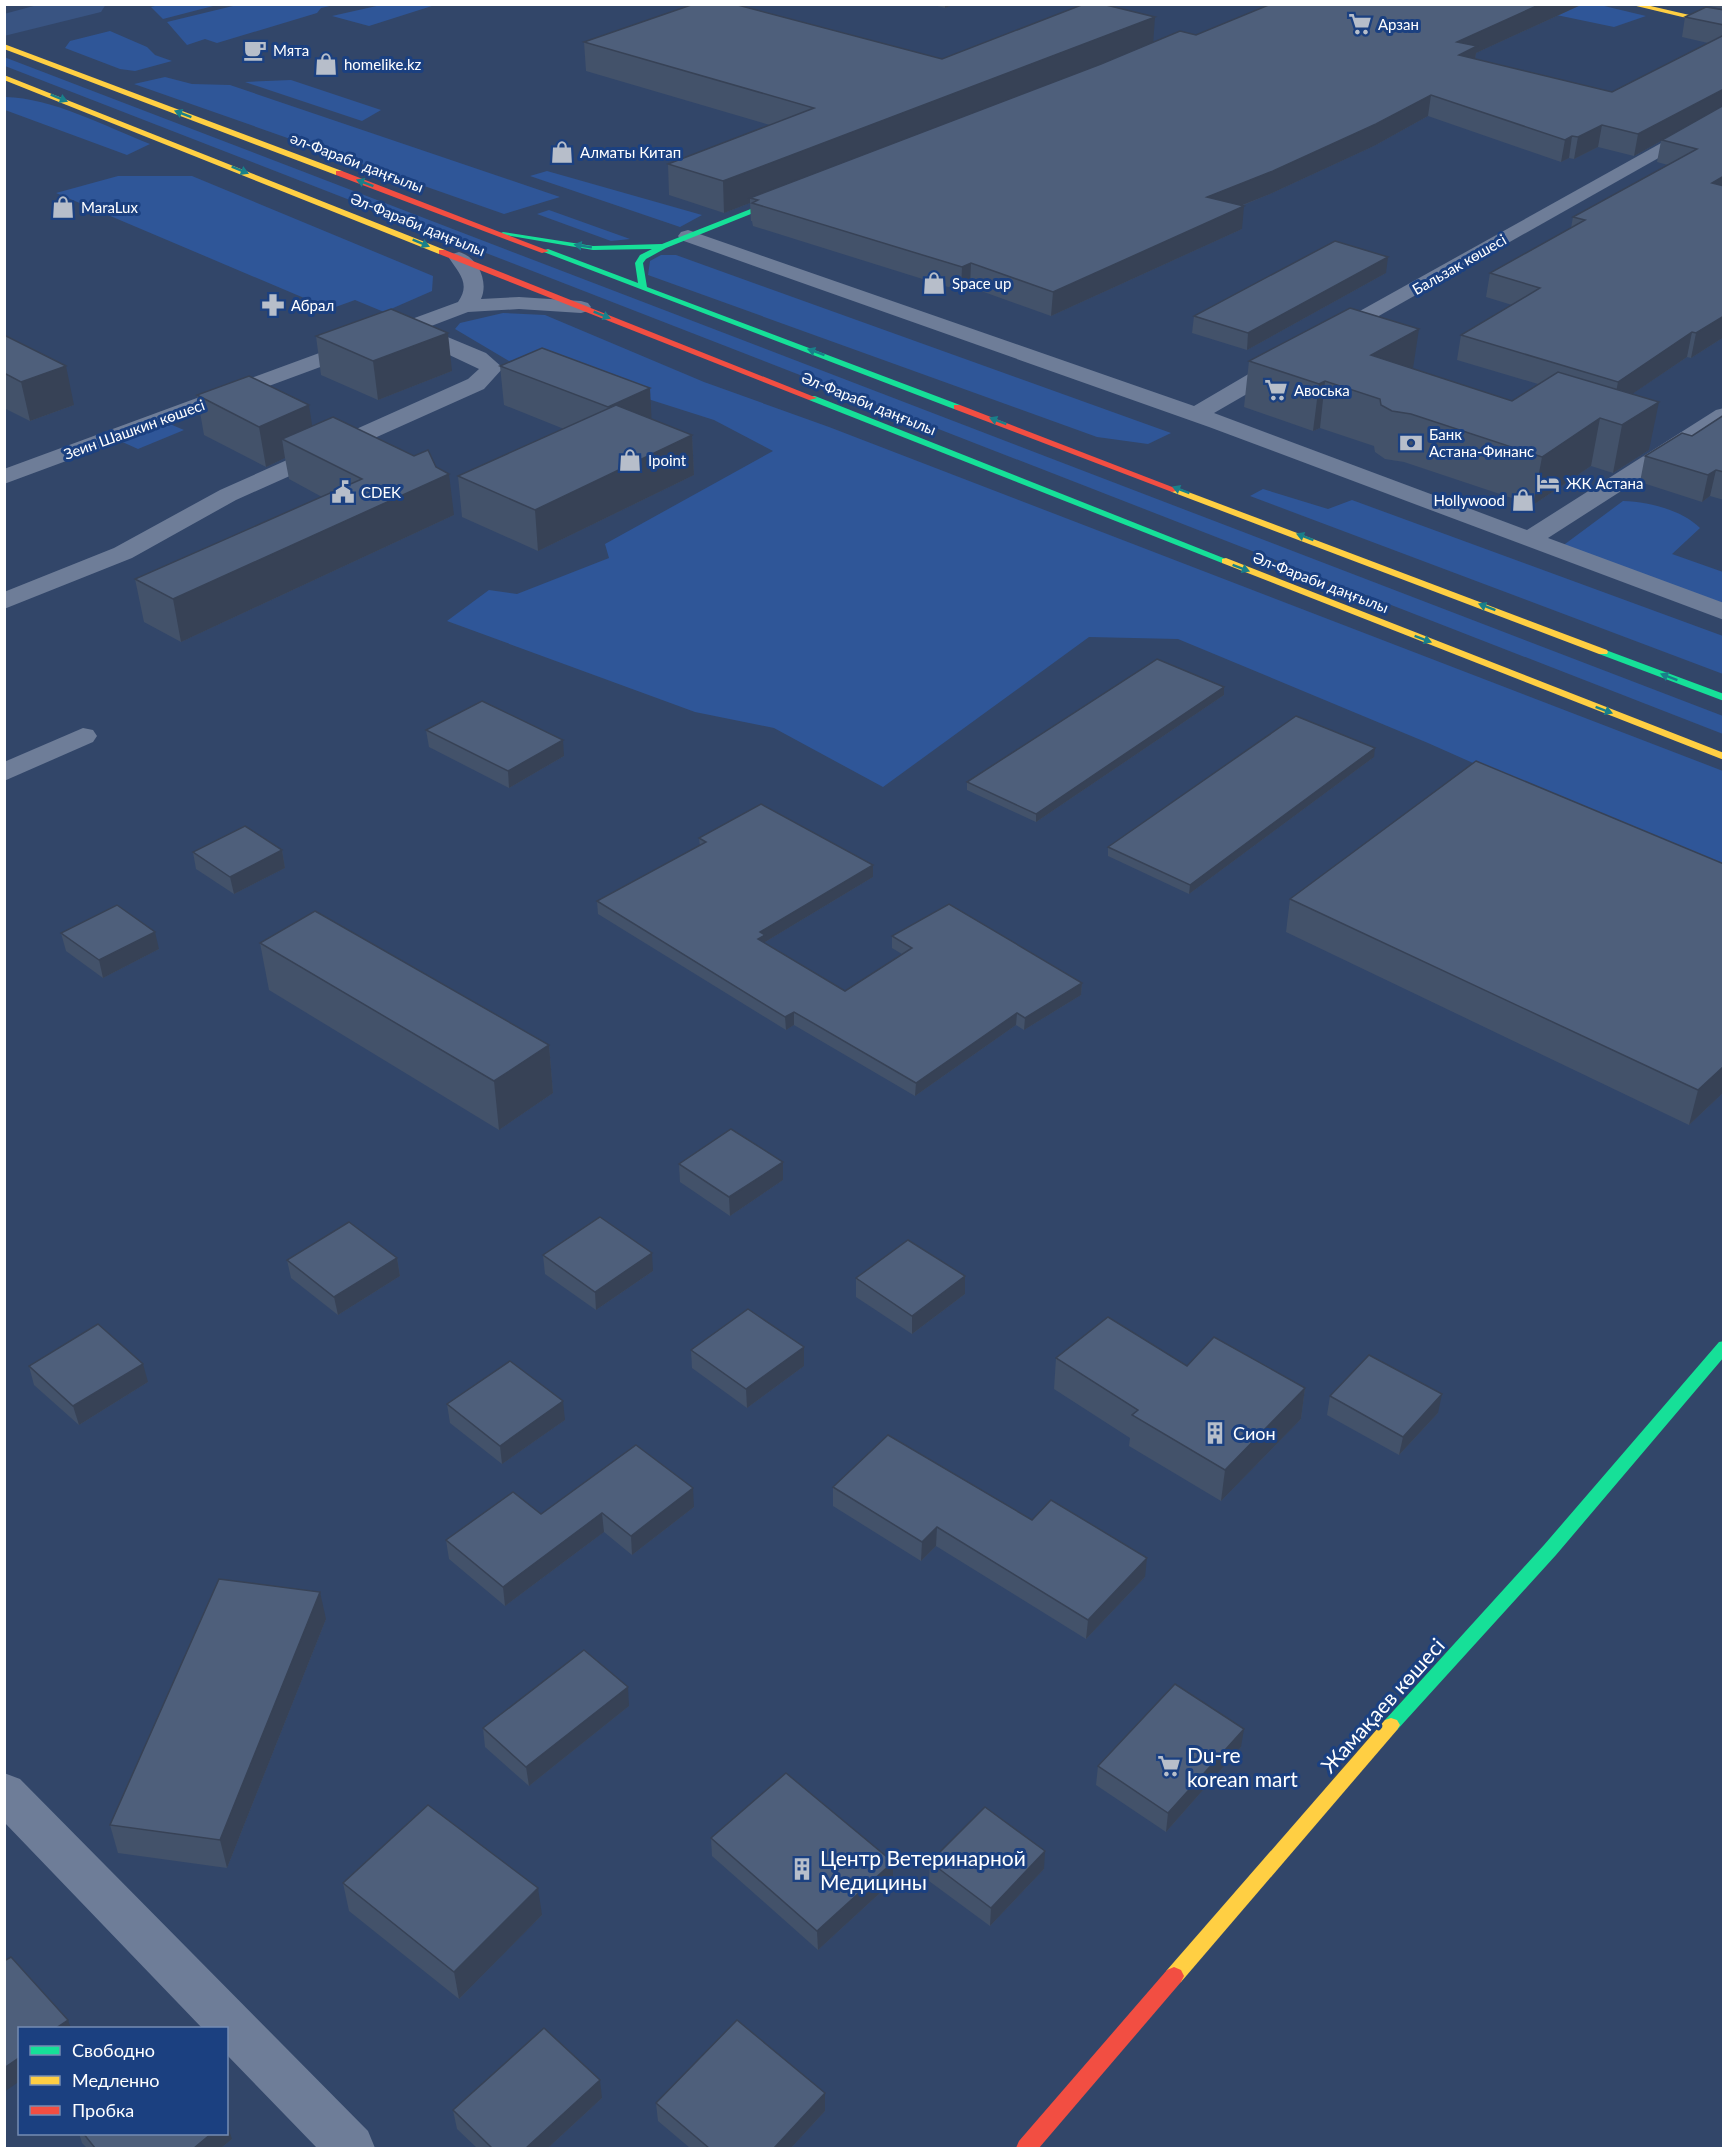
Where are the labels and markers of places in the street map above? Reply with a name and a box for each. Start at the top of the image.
supermarket icon: Арзан [1347,11,1373,37]
place label: Арзан [1378,15,1419,33]
cafe icon: Мята [242,37,268,63]
place label: Мята [273,41,309,59]
shop icon: homelike.kz [313,51,339,77]
place label: homelike.kz [344,55,422,73]
shop icon: Алматы Китап [549,139,575,165]
place label: Алматы Китап [580,143,681,161]
shop icon: MaraLux [50,194,76,220]
place label: MaraLux [81,198,138,216]
shop icon: Space up [921,270,947,296]
place label: Space up [952,274,1011,292]
pharmacy icon: Абрал [260,292,286,318]
place label: Абрал [291,296,334,314]
supermarket icon: Авоська [1263,377,1289,403]
place label: Авоська [1294,381,1350,399]
place label: Банк Астана-Финанс [1429,425,1534,460]
bank icon: Банк Астана-Финанс [1398,430,1424,456]
shop icon: Ipoint [617,447,643,473]
place label: Ipoint [648,451,687,469]
hotel icon: ЖК Астана [1535,470,1561,496]
place label: ЖК Астана [1566,474,1643,492]
public building icon: CDEK [330,479,356,505]
place label: CDEK [361,483,401,501]
shop icon: Hollywood [1510,487,1536,513]
place label: Hollywood [1433,491,1505,509]
building icon: Сион [1202,1420,1228,1446]
place label: Сион [1233,1422,1276,1444]
place label: Du-re korean mart [1187,1742,1298,1791]
supermarket icon: Du-re korean mart [1156,1753,1182,1779]
place label: Центр Ветеринарной Медицины [820,1845,1026,1894]
building icon: Центр Ветеринарной Медицины [789,1856,815,1882]

